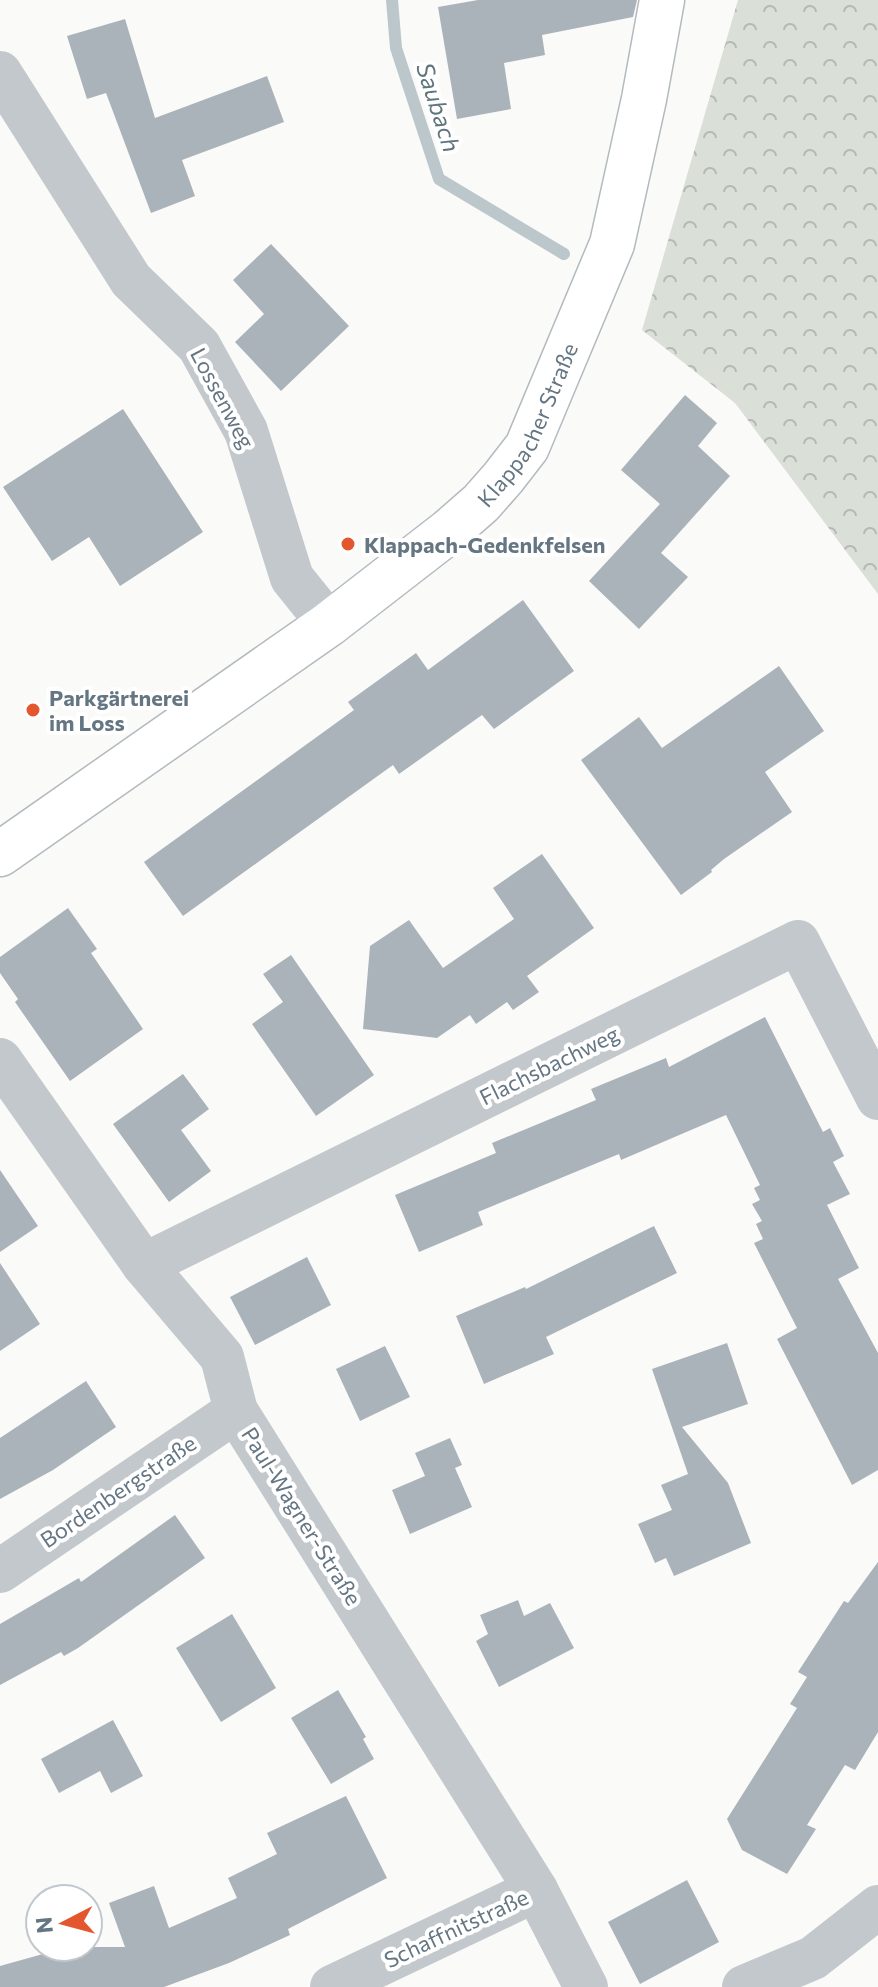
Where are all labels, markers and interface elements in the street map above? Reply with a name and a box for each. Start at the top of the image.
water label: Saubach [411,59,467,155]
street label: Klappacher Straße [471,339,583,512]
street label: Lossenweg [185,343,261,453]
place label: Klappach-Gedenkfelsen [364,531,606,558]
marker: Klappach-Gedenkfelsen [339,535,357,553]
place label: Parkgärtnerei im Loss [49,684,189,736]
marker: Parkgärtnerei im Loss [24,701,42,719]
street label: Flachsbachweg [475,1020,623,1110]
street label: Paul-Wagner-Straße [236,1422,368,1610]
street label: Bordenbergstraße [35,1429,201,1553]
north arrow [24,1883,104,1963]
street label: Schaffnitstraße [380,1883,532,1973]
text: N [29,1916,58,1935]

